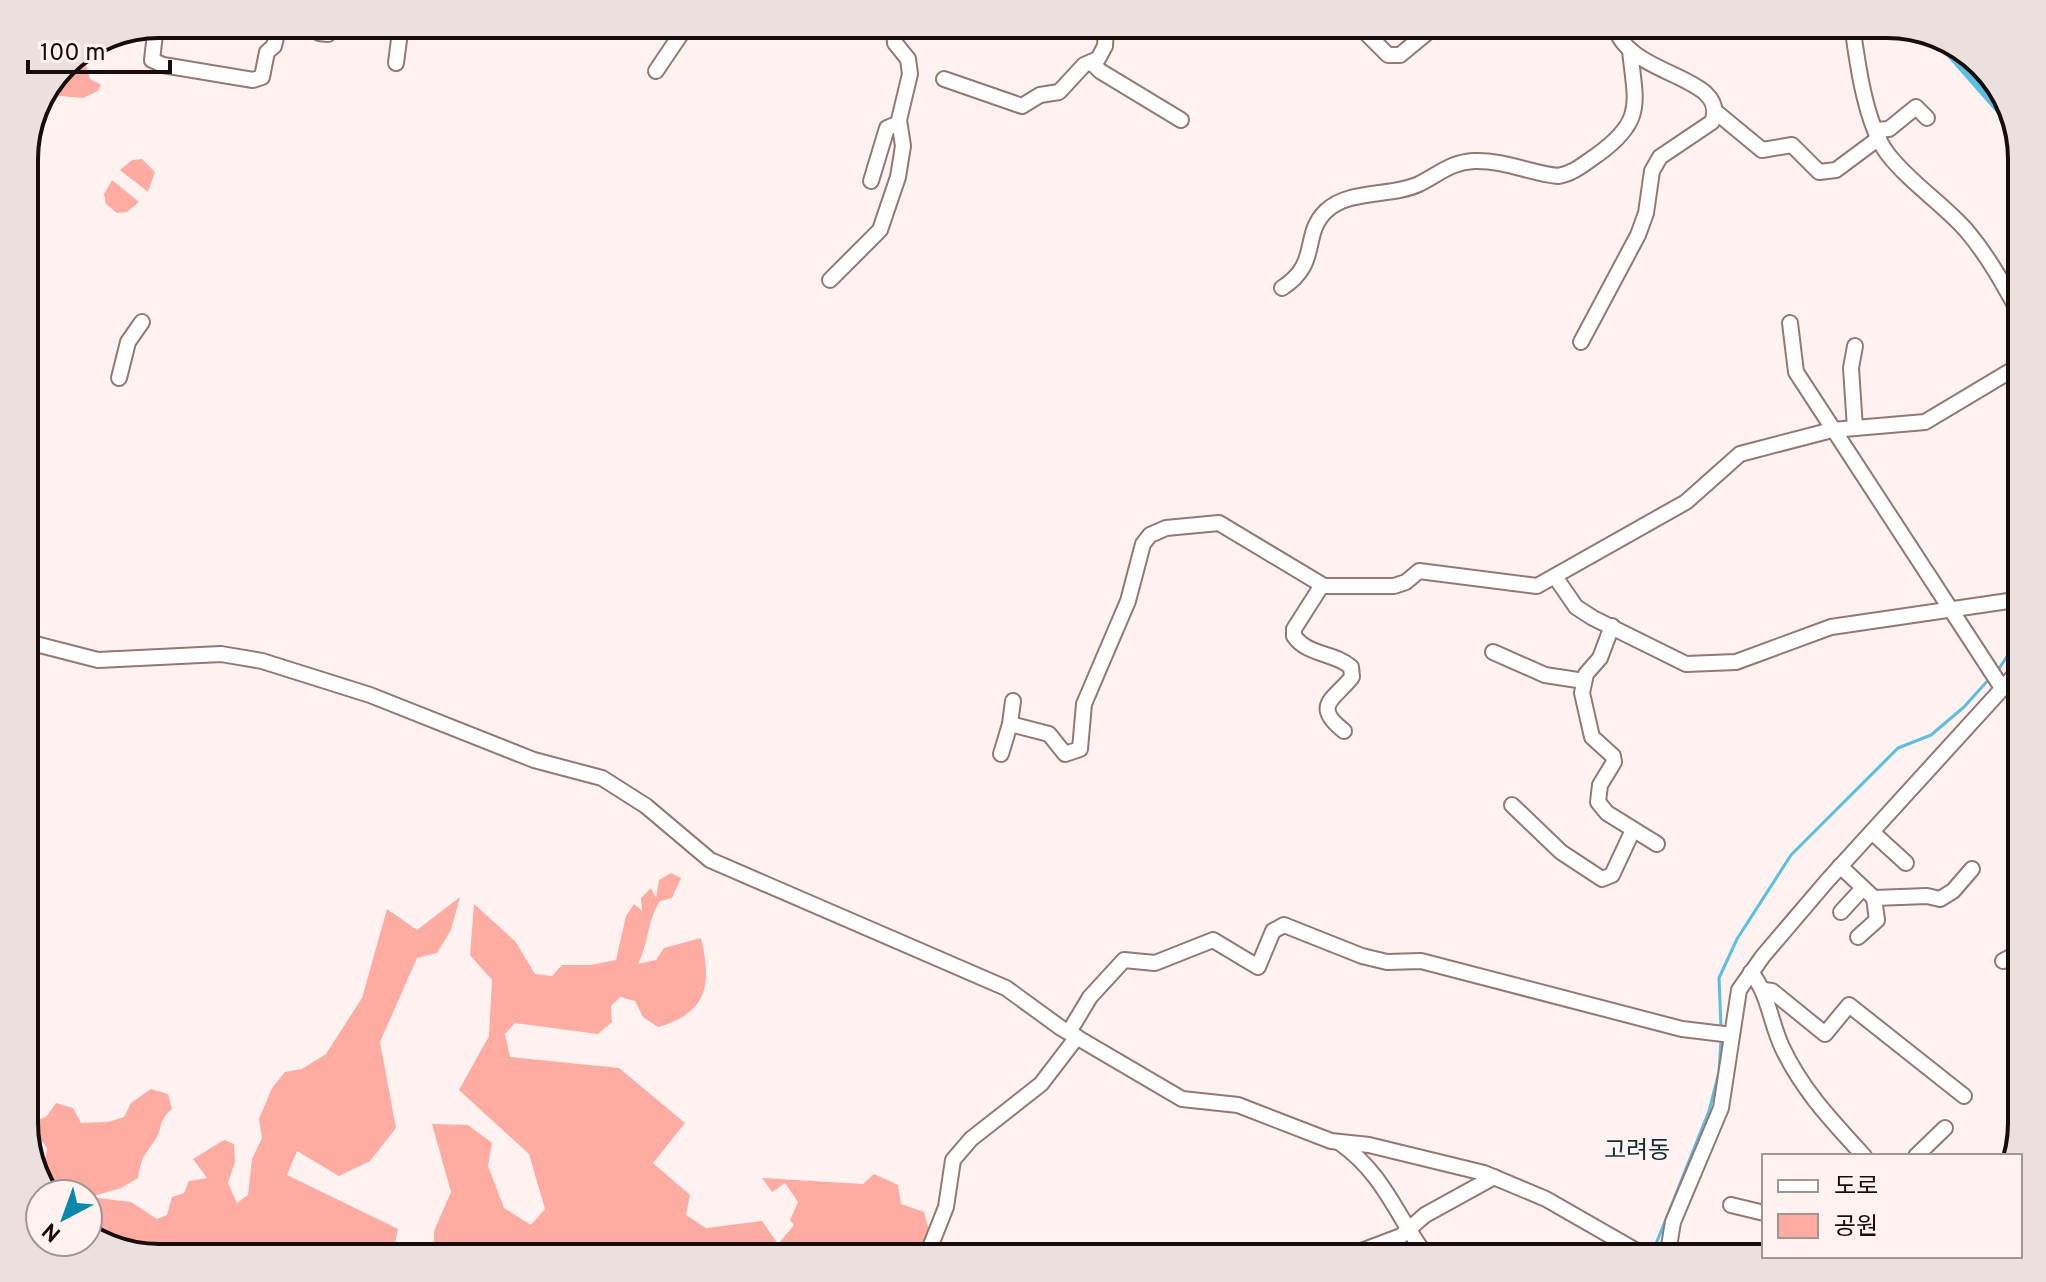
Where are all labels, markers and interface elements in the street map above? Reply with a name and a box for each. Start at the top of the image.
scale bar [28,24,170,74]
text: 100 m [40,39,106,69]
district label: 고려동 [1604,1137,1670,1167]
legend [1762,1154,2022,1258]
text: 도로 [1834,1173,1878,1203]
north arrow [24,1178,104,1258]
text: 공원 [1834,1213,1878,1243]
text: N [38,1216,67,1247]

